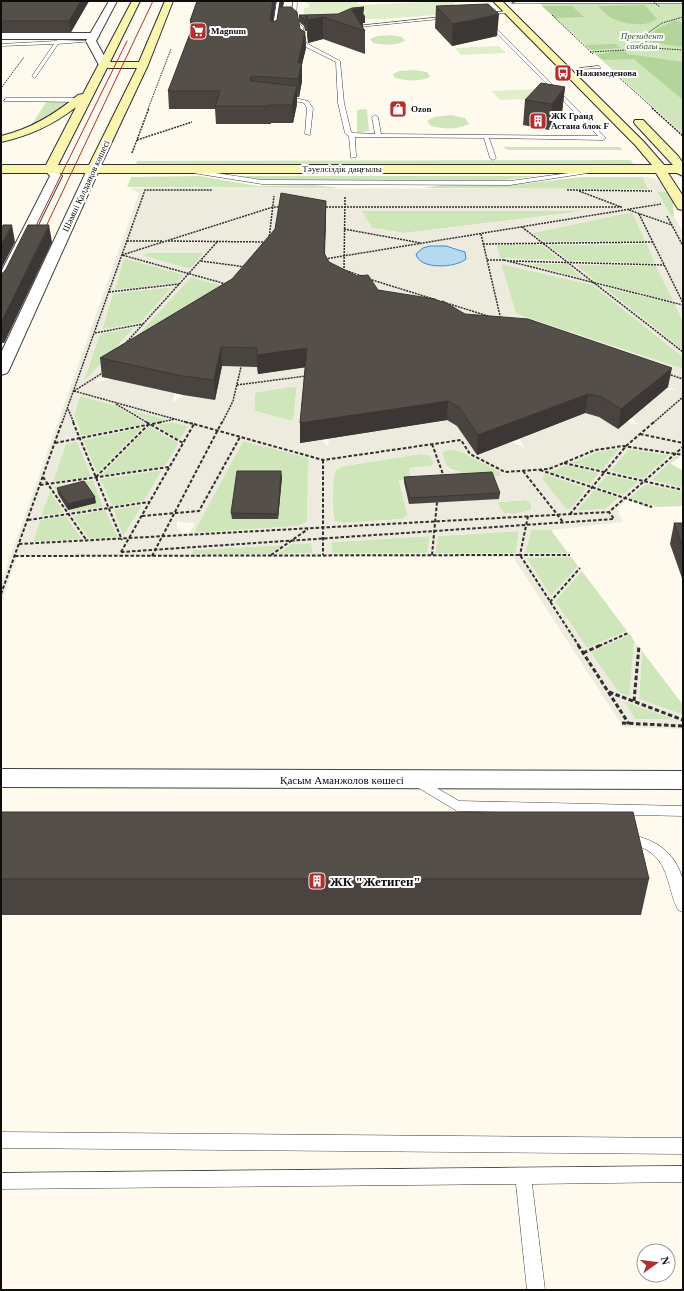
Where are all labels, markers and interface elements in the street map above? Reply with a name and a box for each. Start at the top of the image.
supermarket icon: Magnum [188,21,208,41]
place label: Magnum [211,26,247,36]
park label: Президент саябағы [620,31,664,51]
bus stop icon: Нажимеденова [553,63,573,83]
place label: Нажимеденова [576,68,637,78]
shop icon: Ozon [388,99,408,119]
place label: Ozon [411,104,432,114]
building icon: ЖК Гранд Астана блок F [528,111,548,131]
place label: ЖК Гранд Астана блок F [551,111,609,131]
street label: Шәмші Қалдаяқов көшесі [60,138,112,233]
street label: Тәуелсіздік даңғылы [302,164,382,174]
street label: Қасым Аманжолов көшесі [280,774,404,786]
building icon: ЖК "Жетиген" [307,871,327,891]
place label: ЖК "Жетиген" [330,874,421,889]
north arrow [636,1243,676,1283]
text: N [659,1255,672,1266]

